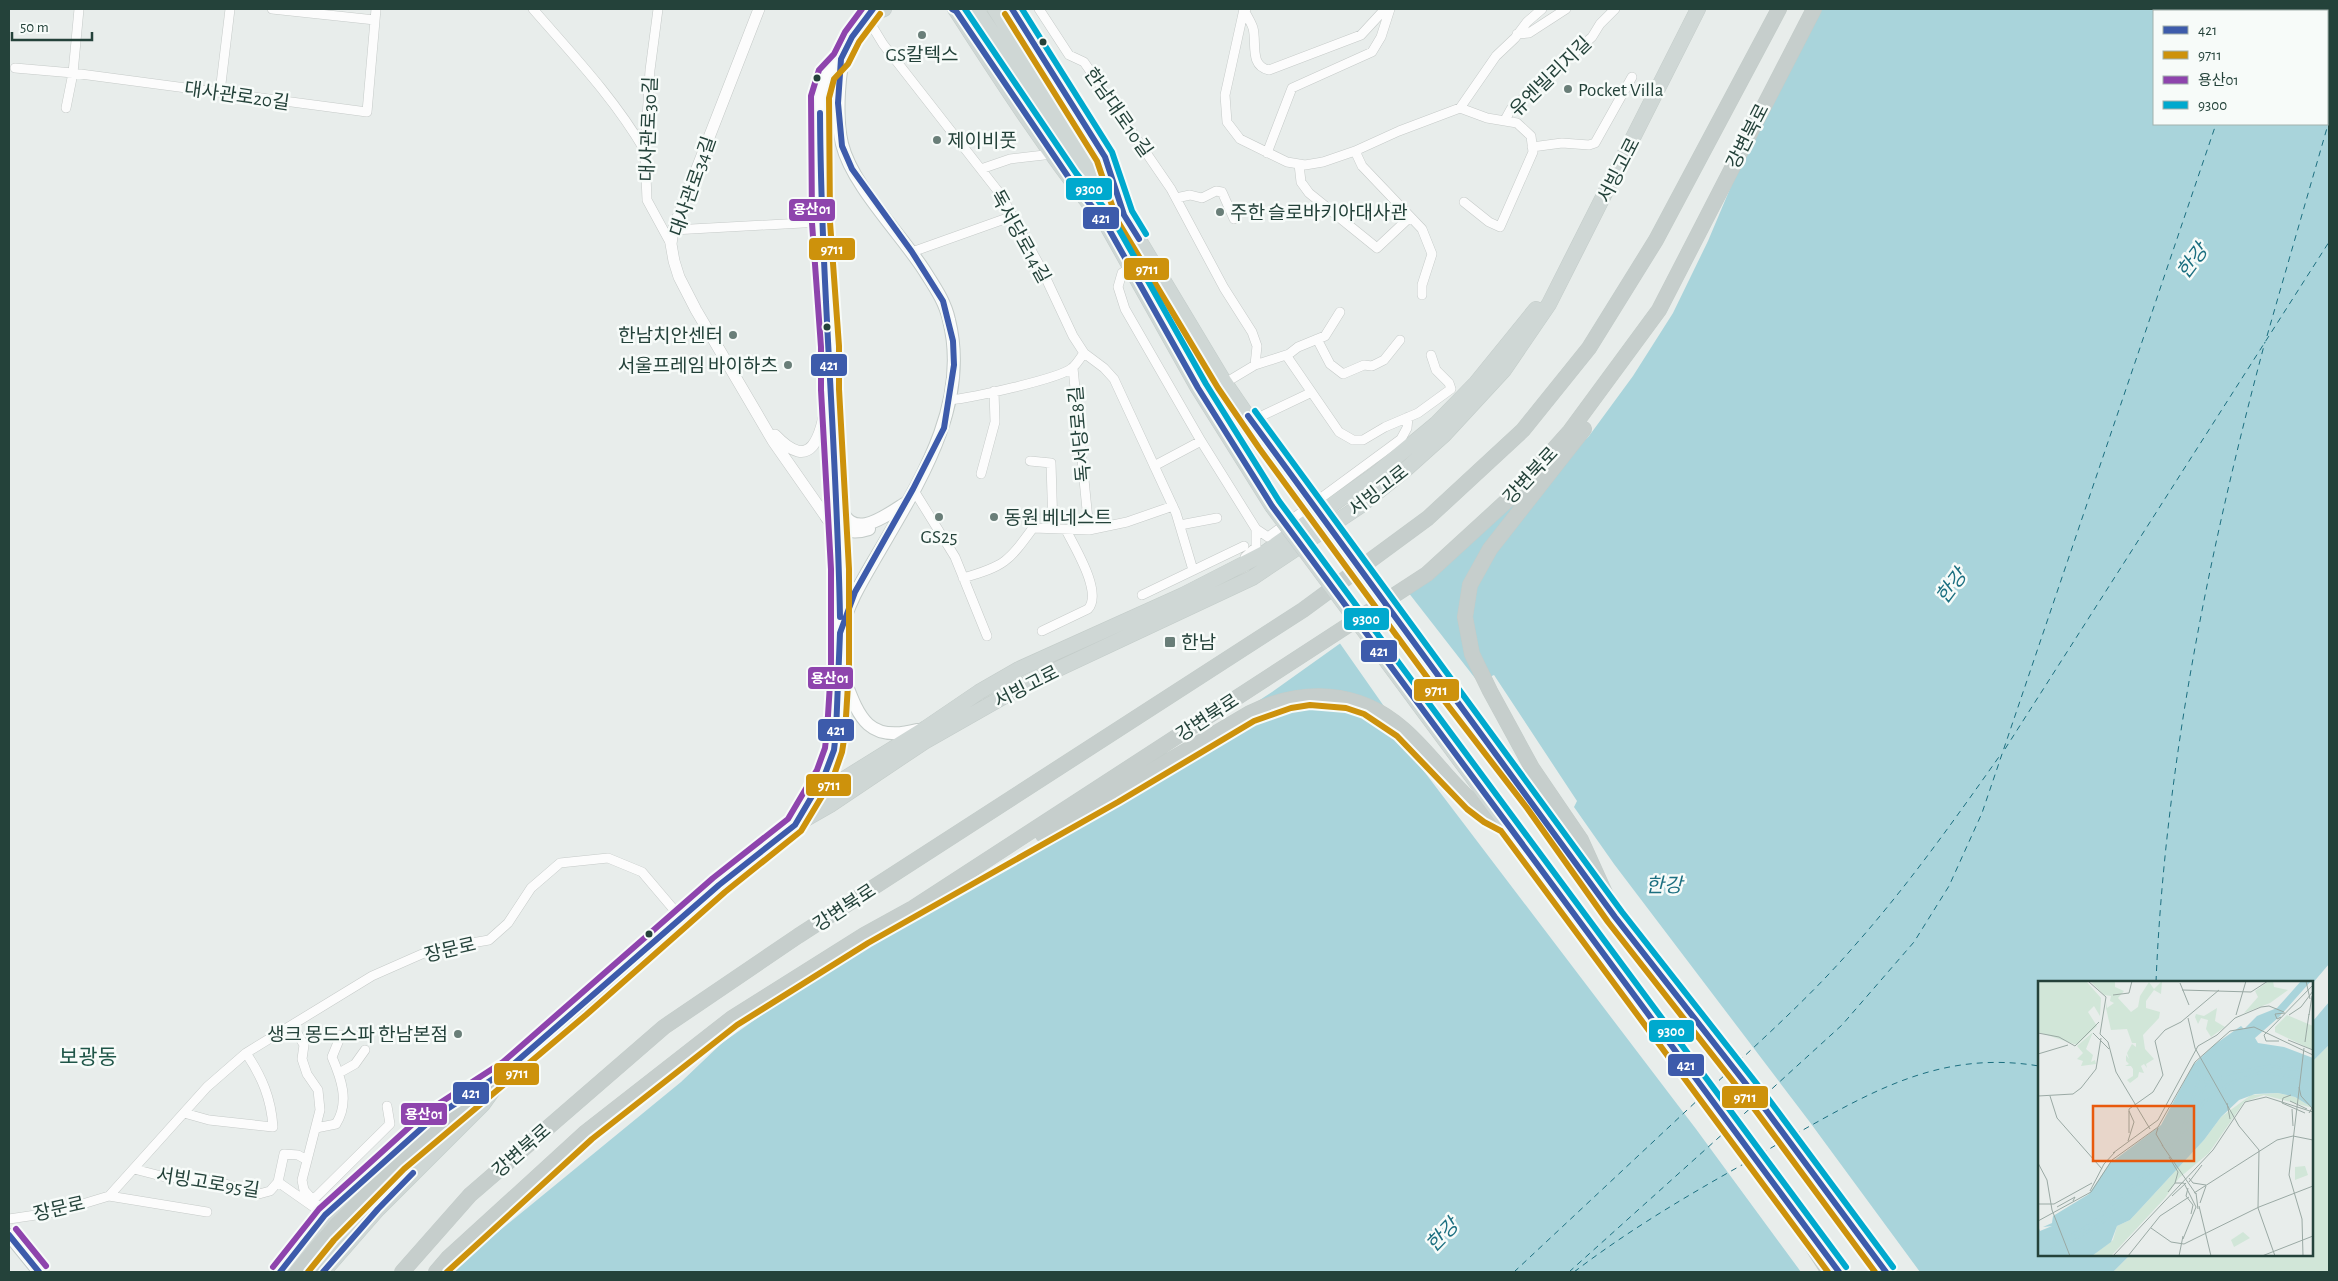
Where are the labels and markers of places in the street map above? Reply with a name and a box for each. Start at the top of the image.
marker: GS칼텍스 [916,29,928,41]
unlabelled marker [1038,37,1048,47]
place label: GS칼텍스 [886,45,958,65]
unlabelled marker [812,73,822,83]
place label: Pocket Villa [1578,81,1664,100]
marker: Pocket Villa [1562,83,1574,95]
place label: 제이비풋 [947,131,1017,151]
marker: 제이비풋 [931,134,943,146]
place label: 주한 슬로바키아대사관 [1230,203,1408,223]
marker: 주한 슬로바키아대사관 [1214,206,1226,218]
unlabelled marker [822,322,832,332]
place label: 한남치안센터 [618,326,723,346]
marker: 한남치안센터 [727,329,739,341]
place label: 서울프레임 바이하츠 [618,356,778,376]
marker: 서울프레임 바이하츠 [782,359,794,371]
place label: 동원 베네스트 [1004,508,1112,528]
marker: GS25 [933,511,945,523]
marker: 동원 베네스트 [988,511,1000,523]
place label: GS25 [921,528,958,547]
place label: 한남 [1181,633,1216,653]
marker: 한남 [1163,635,1177,649]
unlabelled marker [644,929,654,939]
place label: 생크 몽드스파 한남본점 [267,1025,448,1045]
marker: 생크 몽드스파 한남본점 [452,1028,464,1040]

